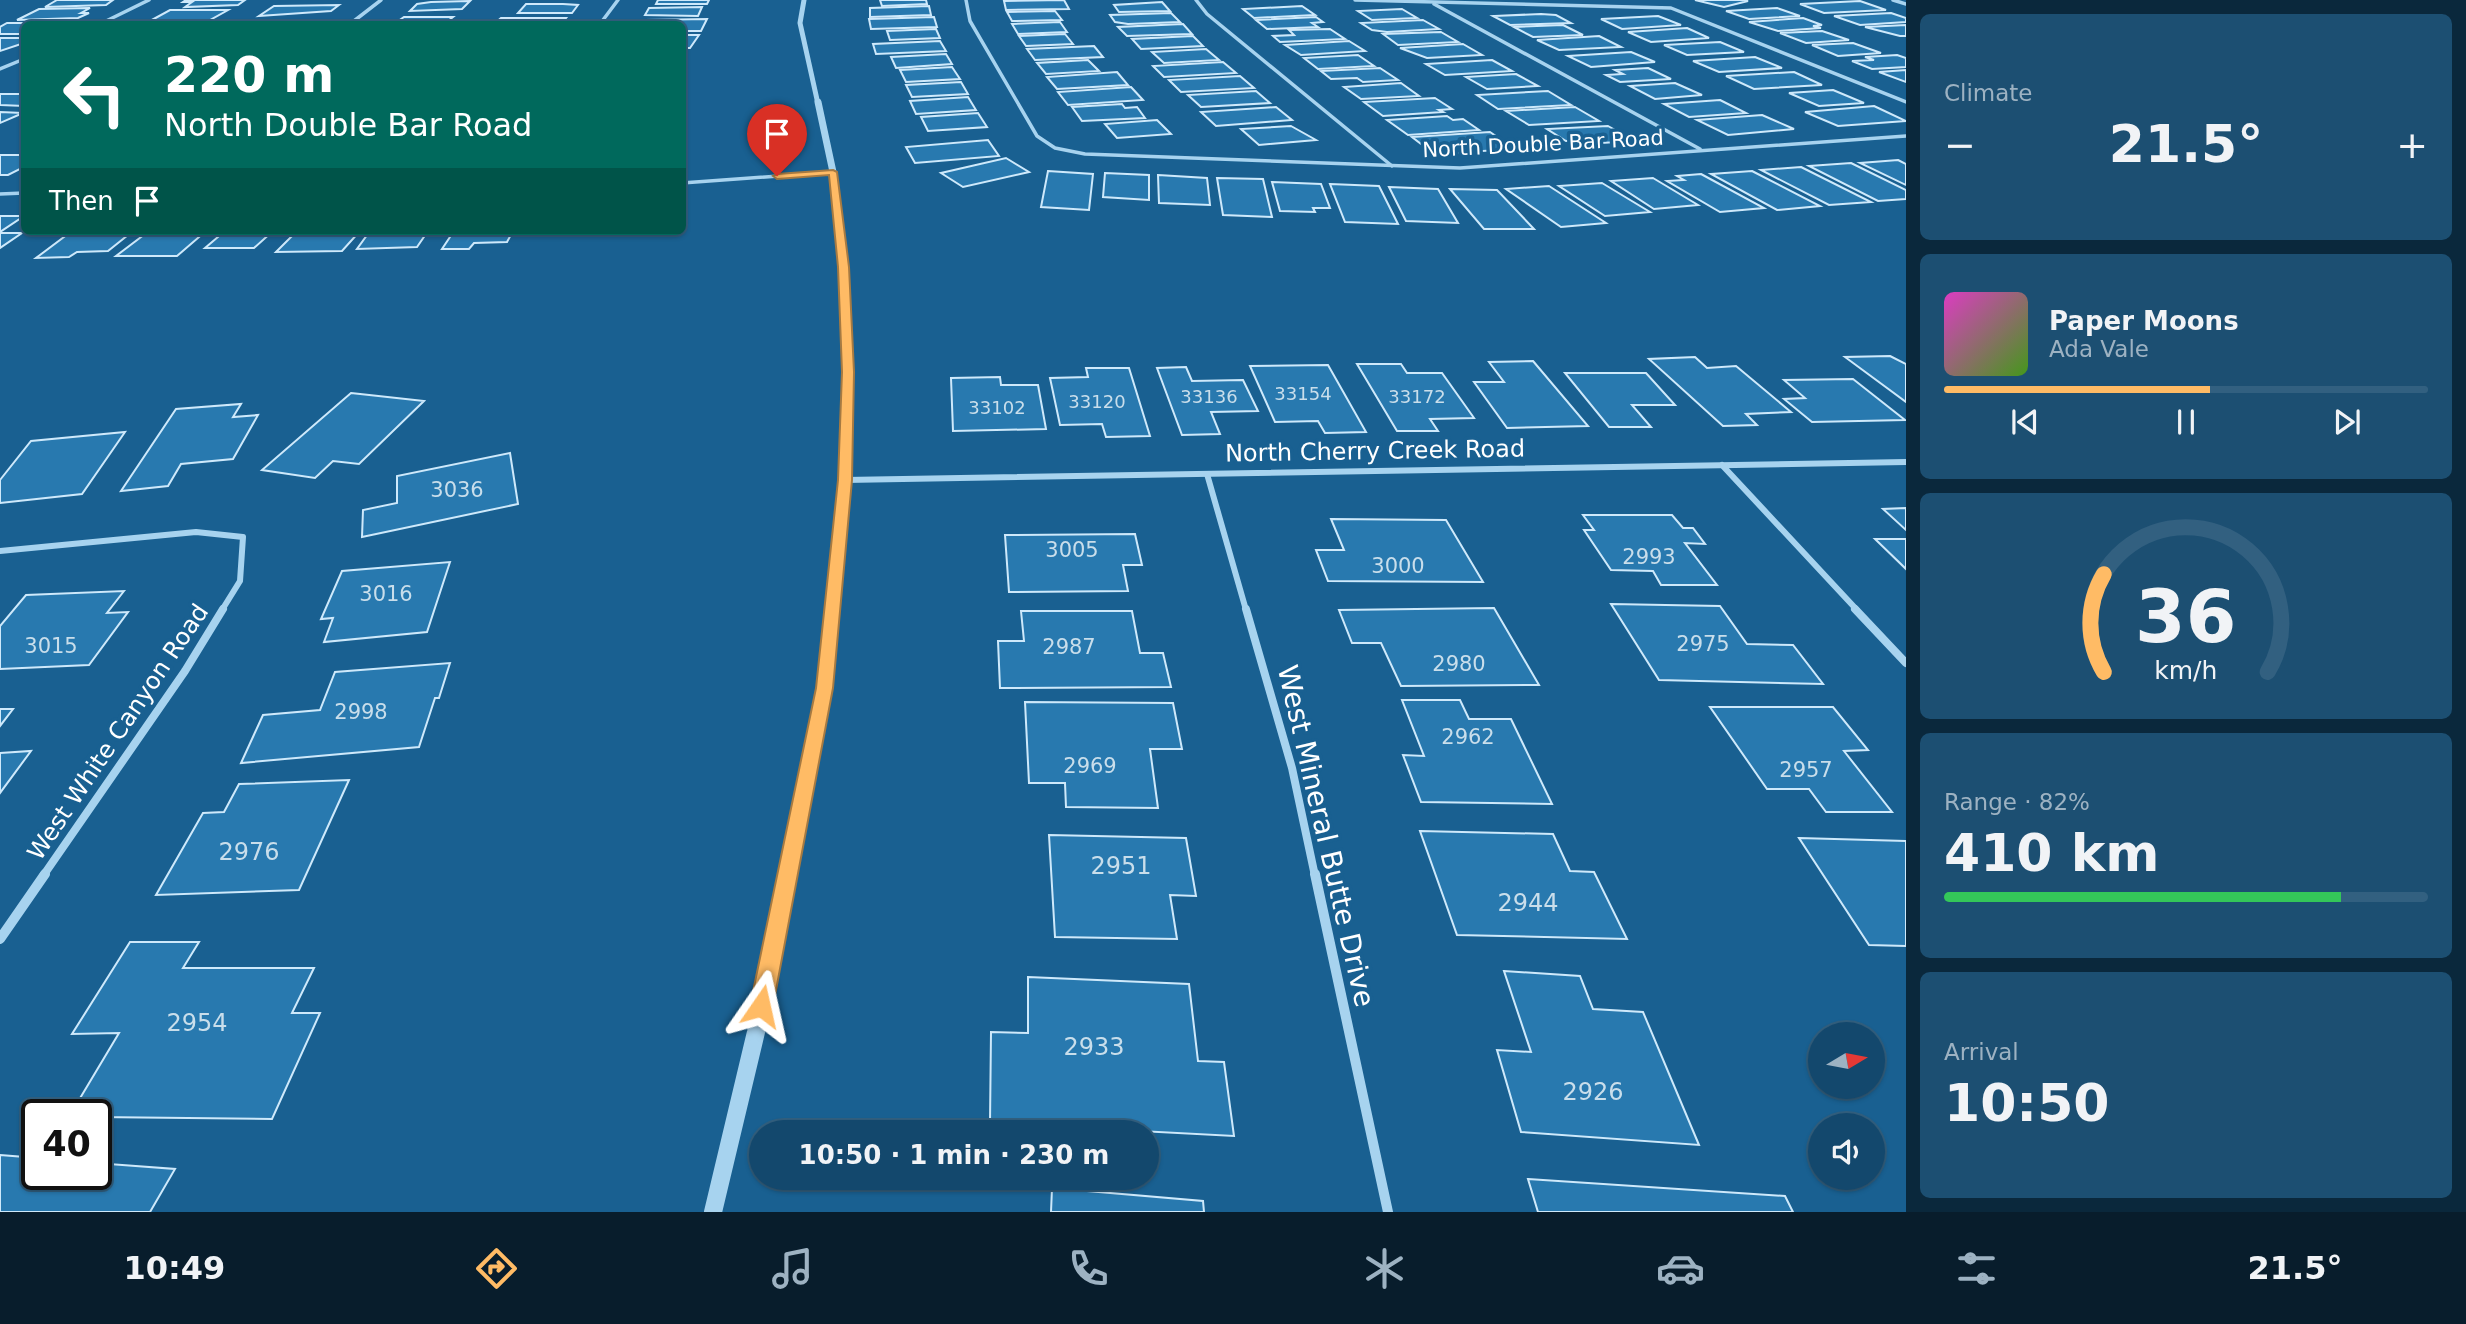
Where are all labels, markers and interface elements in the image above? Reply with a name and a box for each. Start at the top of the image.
text: 220 m [164,47,334,104]
icon: left [49,49,140,140]
text: Climate [1944,80,2033,106]
pin [747,104,807,176]
text: North Double Bar Road [164,106,532,144]
text: 21.5° [2109,114,2263,174]
icon: arrive [758,115,796,153]
text: − [1944,123,1976,167]
text: + [2396,123,2428,167]
street label: North Double Bar Road [1422,126,1664,162]
icon: arrive [128,182,166,220]
text: Then [49,186,114,216]
text: Paper Moons [2049,306,2239,336]
text: Ada Vale [2049,336,2149,362]
house number: 33154 [1274,383,1332,404]
house number: 33136 [1180,386,1238,407]
house number: 33172 [1388,386,1446,407]
house number: 33120 [1068,391,1126,412]
house number: 33102 [968,397,1026,418]
icon: previous [2006,403,2044,441]
icon: pause [2167,403,2205,441]
icon: next [2328,403,2366,441]
street label: North Cherry Creek Road [1225,434,1525,468]
house number: 3036 [430,478,484,502]
house number: 3005 [1045,538,1099,562]
house number: 2993 [1622,545,1676,569]
house number: 3000 [1371,554,1425,578]
text: 36 [2135,574,2237,659]
house number: 3016 [359,582,413,606]
street label: West White Canyon Road [22,599,214,865]
house number: 2975 [1676,632,1730,656]
house number: 3015 [24,634,78,658]
house number: 2987 [1042,635,1096,659]
house number: 2980 [1432,652,1486,676]
text: km/h [2154,656,2218,685]
street label: West Mineral Butte Drive [1271,662,1381,1010]
house number: 2998 [334,700,388,724]
house number: 2962 [1441,725,1495,749]
house number: 2969 [1063,754,1117,778]
house number: 2957 [1779,758,1833,782]
text: Range · 82% [1944,789,2090,815]
text: 410 km [1944,823,2159,883]
house number: 2976 [218,838,280,866]
house number: 2951 [1090,852,1152,880]
house number: 2944 [1497,889,1559,917]
position arrow [724,969,798,1043]
house number: 2954 [166,1009,228,1037]
north arrow [1808,1022,1885,1099]
map controls [1808,1022,1885,1190]
house number: 2933 [1063,1033,1125,1061]
text: Arrival [1944,1039,2019,1065]
text: 10:50 [1944,1073,2110,1133]
house number: 2926 [1562,1078,1624,1106]
speed limit sign: 40 [21,1099,112,1190]
button: sound [1808,1113,1885,1190]
text: 10:50 · 1 min · 230 m [799,1140,1109,1170]
icon: directions [472,1244,521,1293]
icon: music [768,1244,817,1293]
icon: phone [1064,1244,1113,1293]
icon: climate [1360,1244,1409,1293]
icon: car [1656,1244,1705,1293]
icon: filters [1952,1244,2001,1293]
text: 10:49 [123,1249,225,1287]
text: 21.5° [2248,1249,2342,1287]

